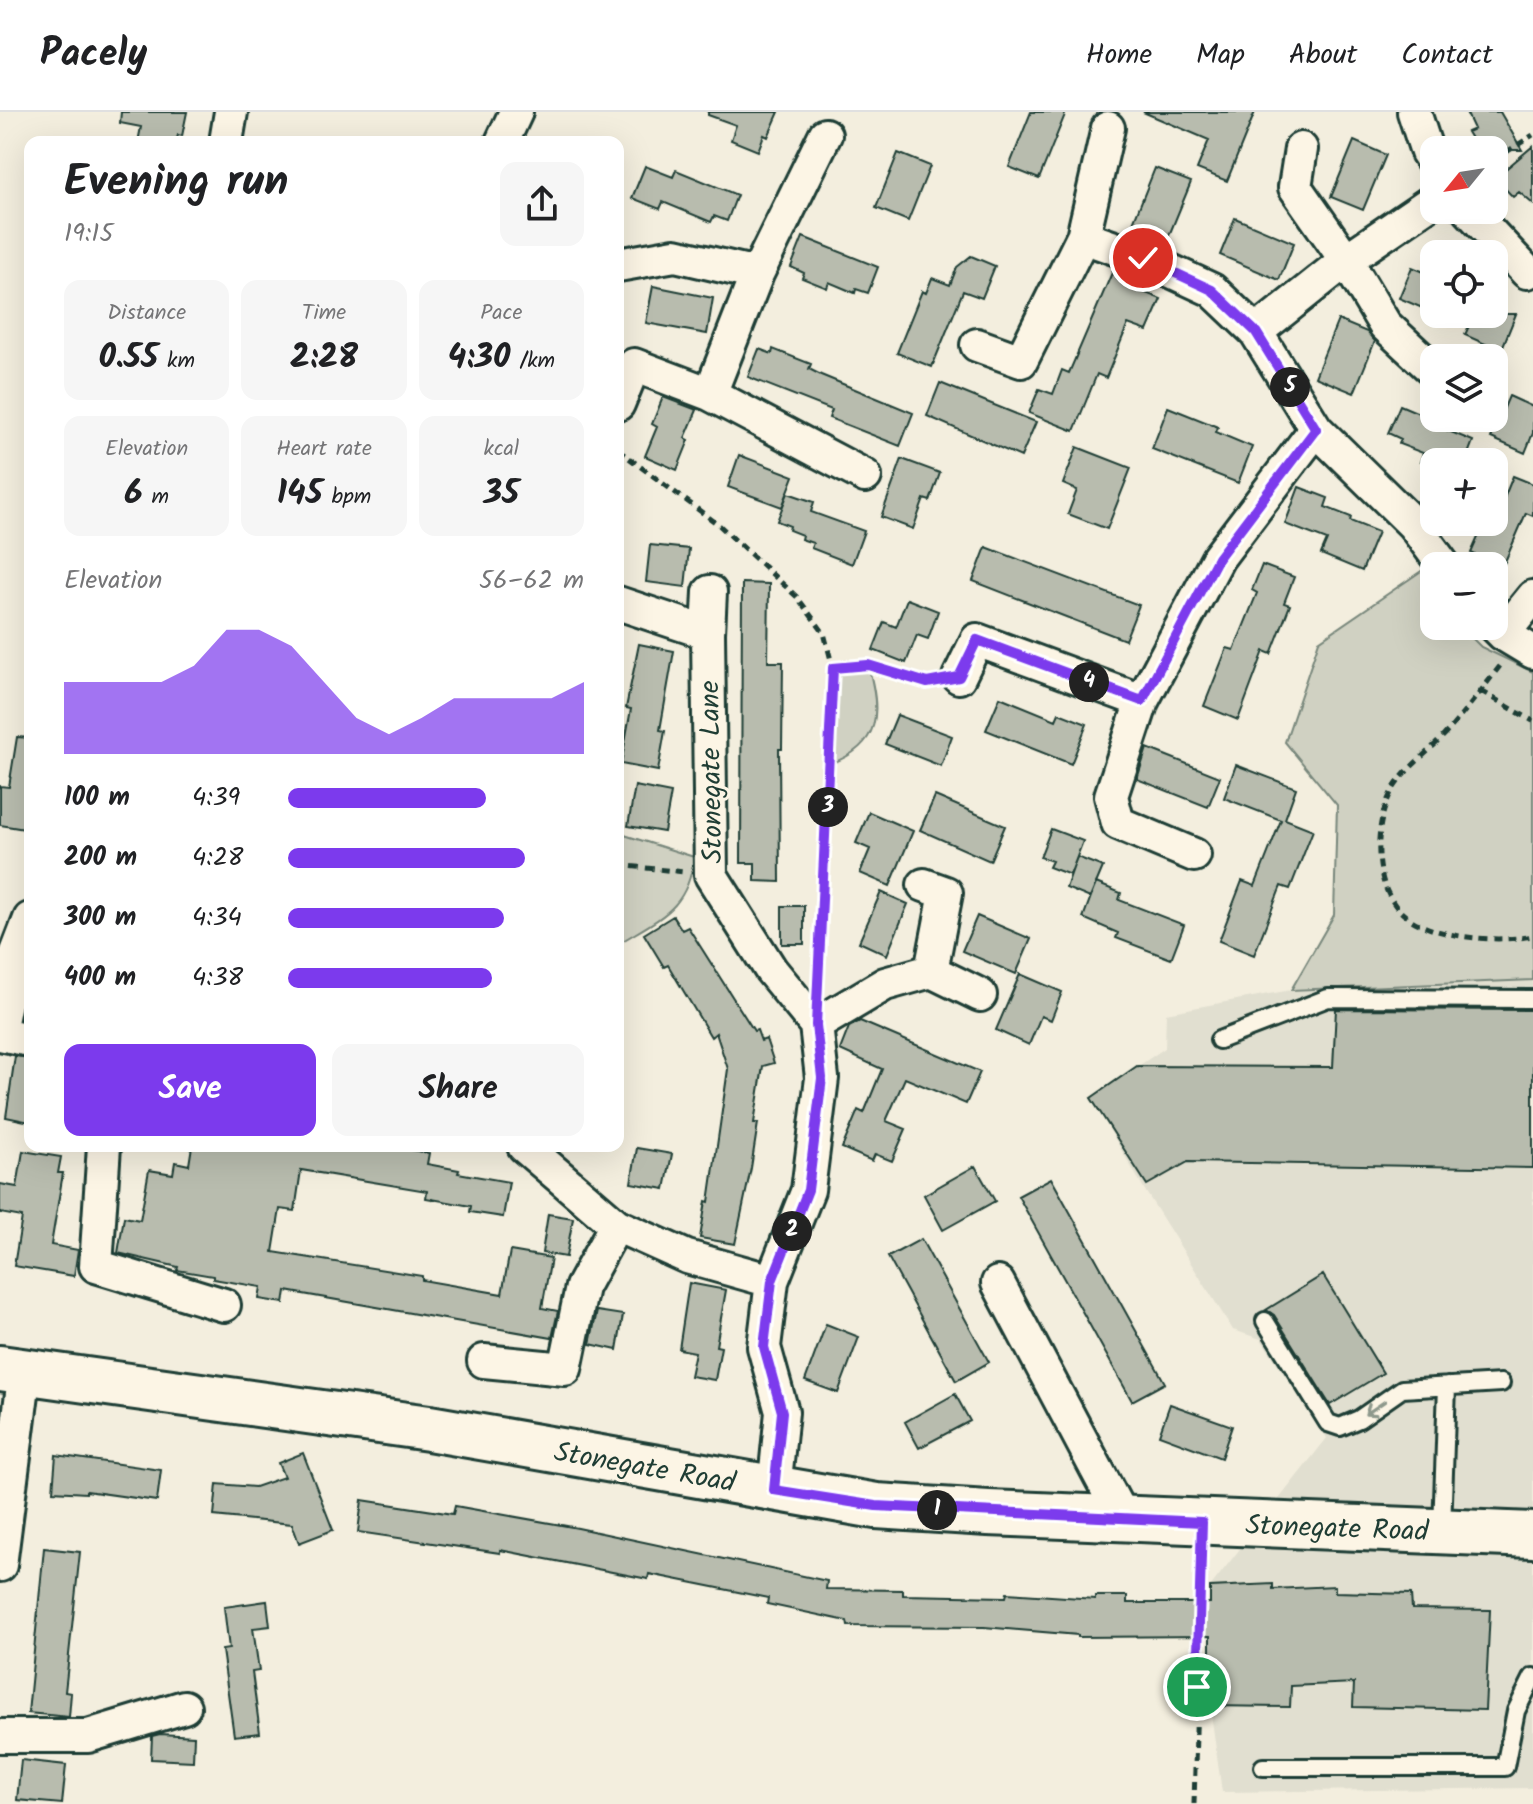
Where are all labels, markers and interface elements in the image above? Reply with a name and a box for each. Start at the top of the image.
text: Pacely [40,25,147,85]
text: Home [1086,33,1152,78]
text: Map [1196,33,1245,78]
text: About [1289,33,1357,78]
text: Contact [1401,33,1493,78]
north arrow [1420,136,1508,224]
map controls [1420,136,1508,640]
text: Evening run [64,148,288,218]
button: share [500,162,584,246]
text: 19:15 [64,213,113,255]
pin [1109,224,1177,292]
icon: check [1121,236,1165,280]
button: locate [1420,240,1508,328]
text: Distance [107,296,186,331]
text: Time [302,296,346,331]
text: Pace [480,296,522,331]
text: 0.55 [98,331,158,385]
text: 2:28 [290,331,358,385]
text: 4:30 [448,331,511,385]
text: km [158,344,195,379]
text: /km [511,344,555,379]
button: layers [1420,344,1508,432]
pin: 5 [1270,367,1310,407]
text: 5 [1284,369,1296,404]
text: Elevation [105,432,188,467]
text: Heart rate [276,432,372,467]
text: kcal [483,432,519,467]
button: + [1420,448,1508,536]
text: 6 [124,467,143,521]
text: 145 [277,467,323,521]
text: 35 [483,467,519,521]
text: m [143,480,169,515]
text: bpm [323,480,371,515]
button: − [1420,552,1508,640]
text: Elevation [64,560,162,602]
text: 56–62 m [479,560,584,602]
pin: 4 [1069,662,1109,702]
text: 4 [1083,664,1095,699]
street label: Stonegate Lane [688,680,737,864]
text: 100 m [64,777,130,819]
text: 4:39 [192,777,240,819]
pin: 3 [808,787,848,827]
text: 3 [822,789,834,824]
text: 200 m [64,837,137,879]
text: 4:28 [192,837,243,879]
text: 300 m [64,897,136,939]
text: 4:34 [192,897,242,939]
text: 400 m [64,957,136,999]
text: 4:38 [192,957,243,999]
button: Save [64,1044,316,1136]
button: Share [332,1044,584,1136]
pin: 2 [772,1211,812,1251]
text: 2 [786,1213,798,1248]
one-way arrow [1364,1400,1386,1416]
street label: Stonegate Road [550,1430,740,1507]
pin: 1 [917,1490,957,1530]
text: 1 [934,1492,940,1527]
street label: Stonegate Road [1245,1504,1430,1555]
pin [1163,1653,1231,1721]
icon: arrive [1175,1665,1219,1709]

